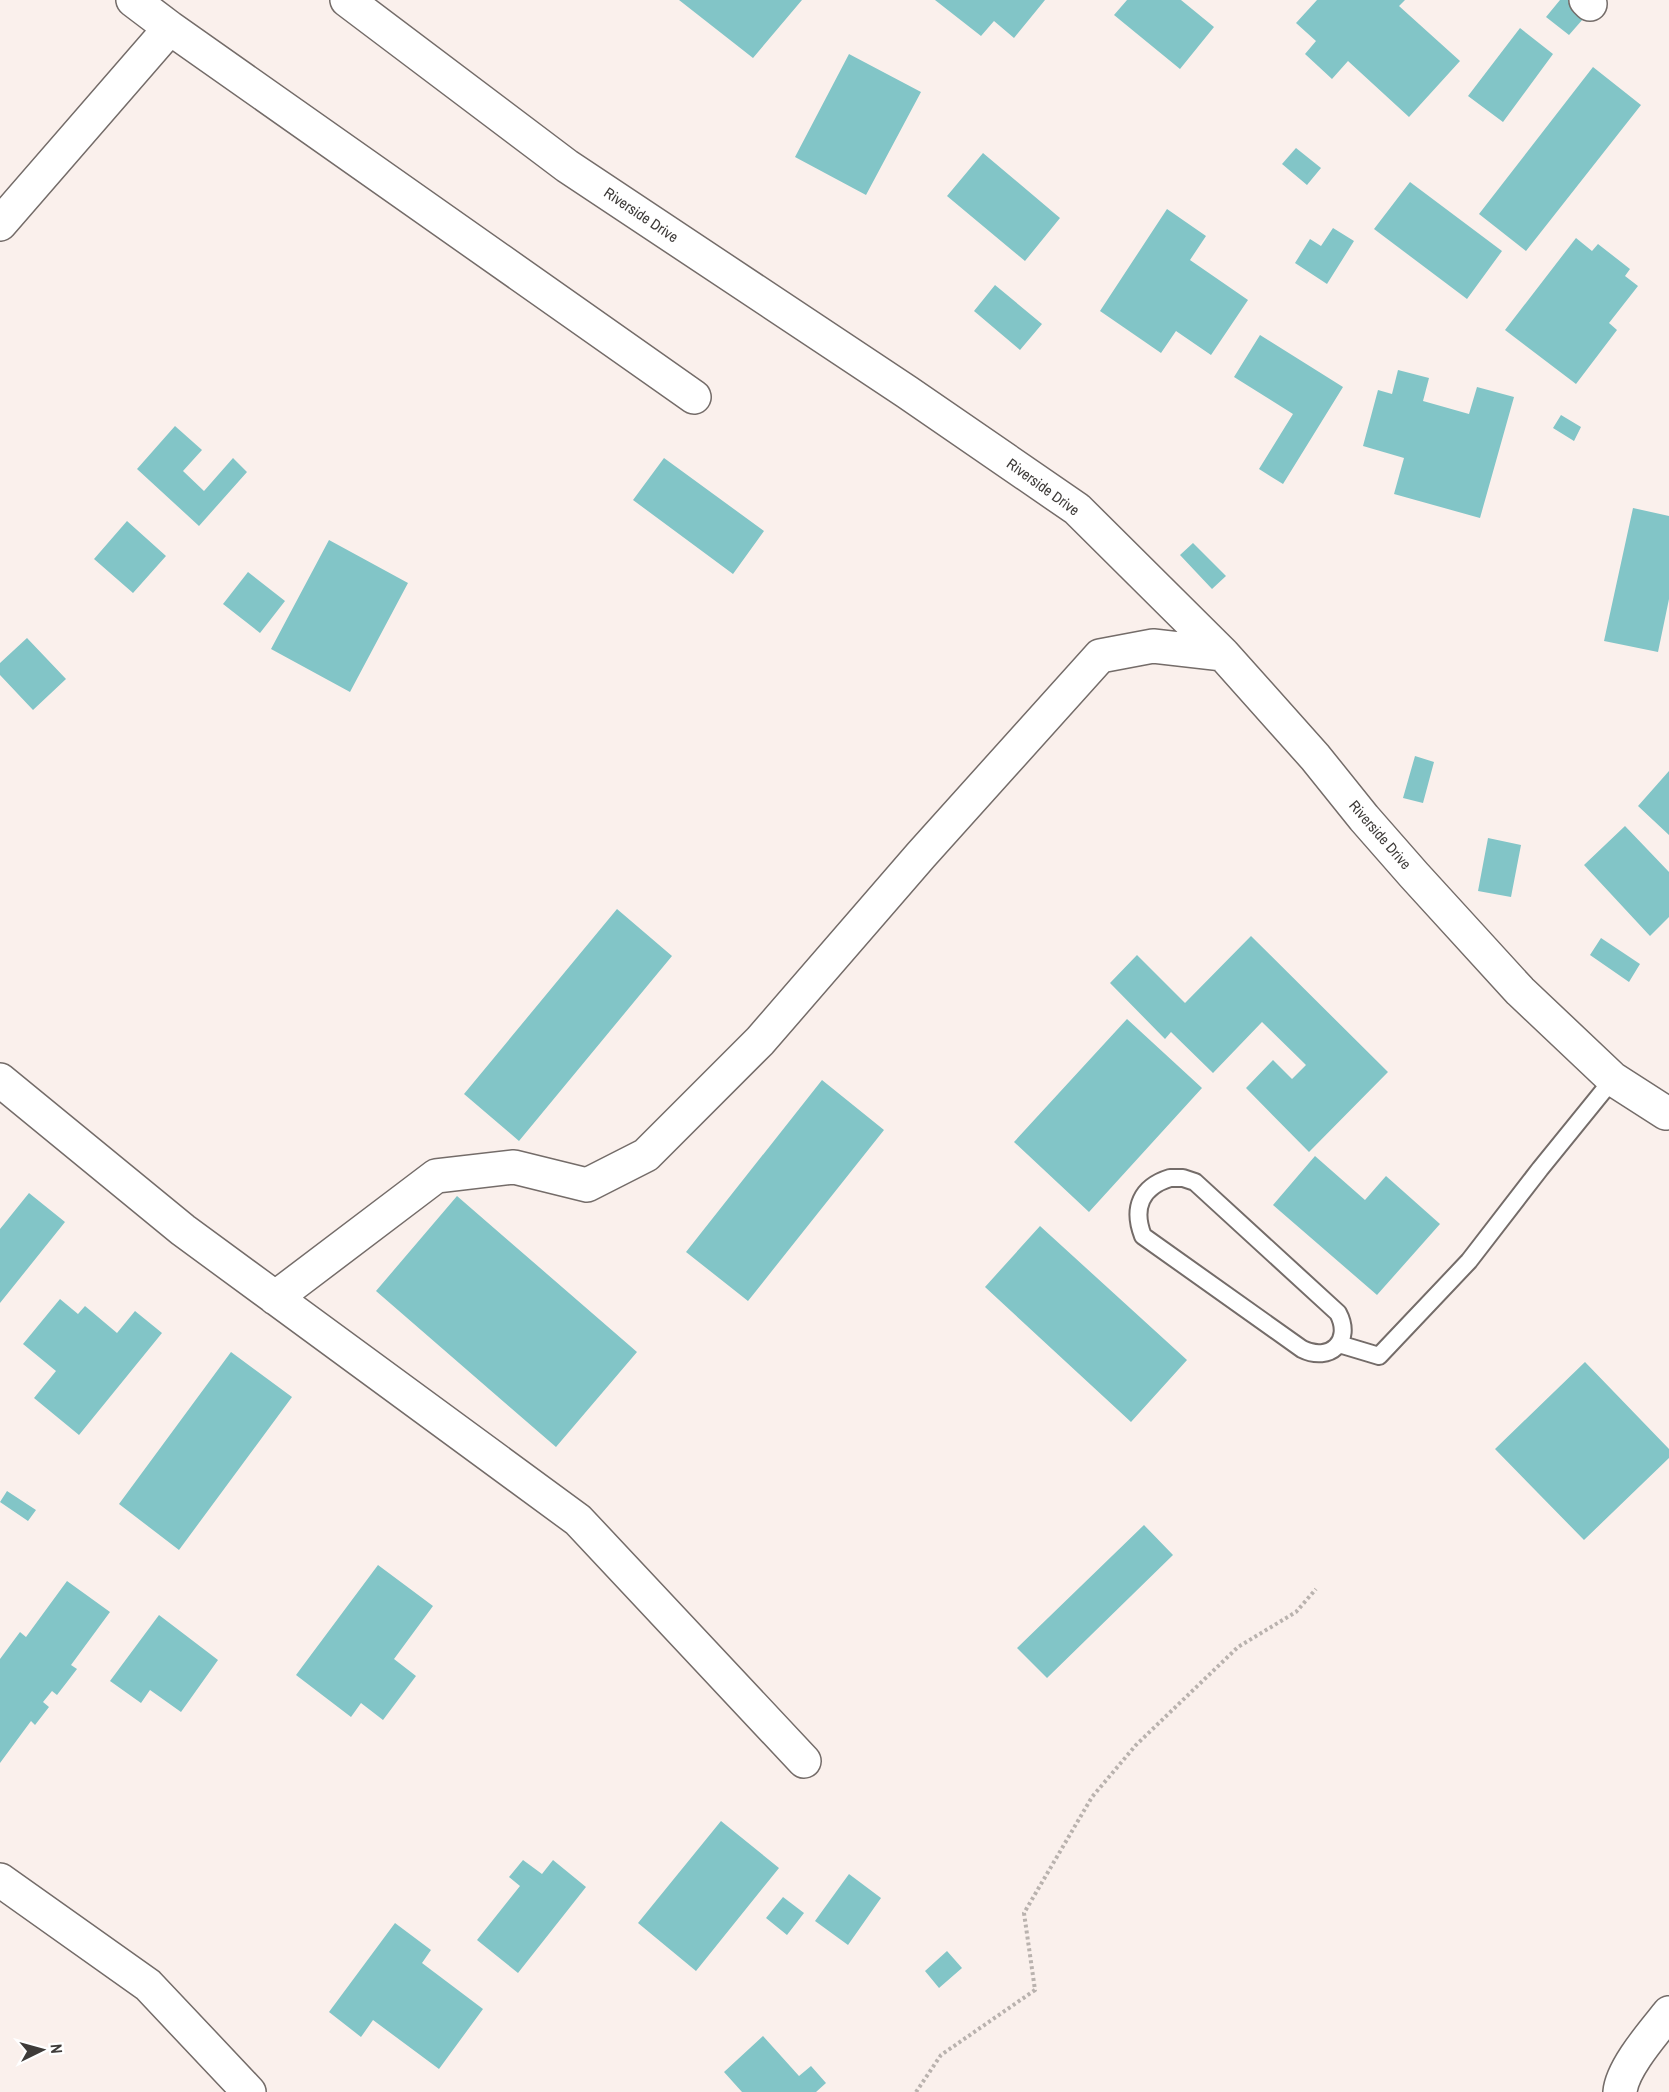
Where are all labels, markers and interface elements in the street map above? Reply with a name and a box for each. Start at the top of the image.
street label: Riverside Drive [600,182,683,247]
street label: Riverside Drive [1003,453,1084,520]
street label: Riverside Drive [1344,796,1416,874]
north arrow [12,2020,72,2080]
text: N [46,2043,68,2054]

